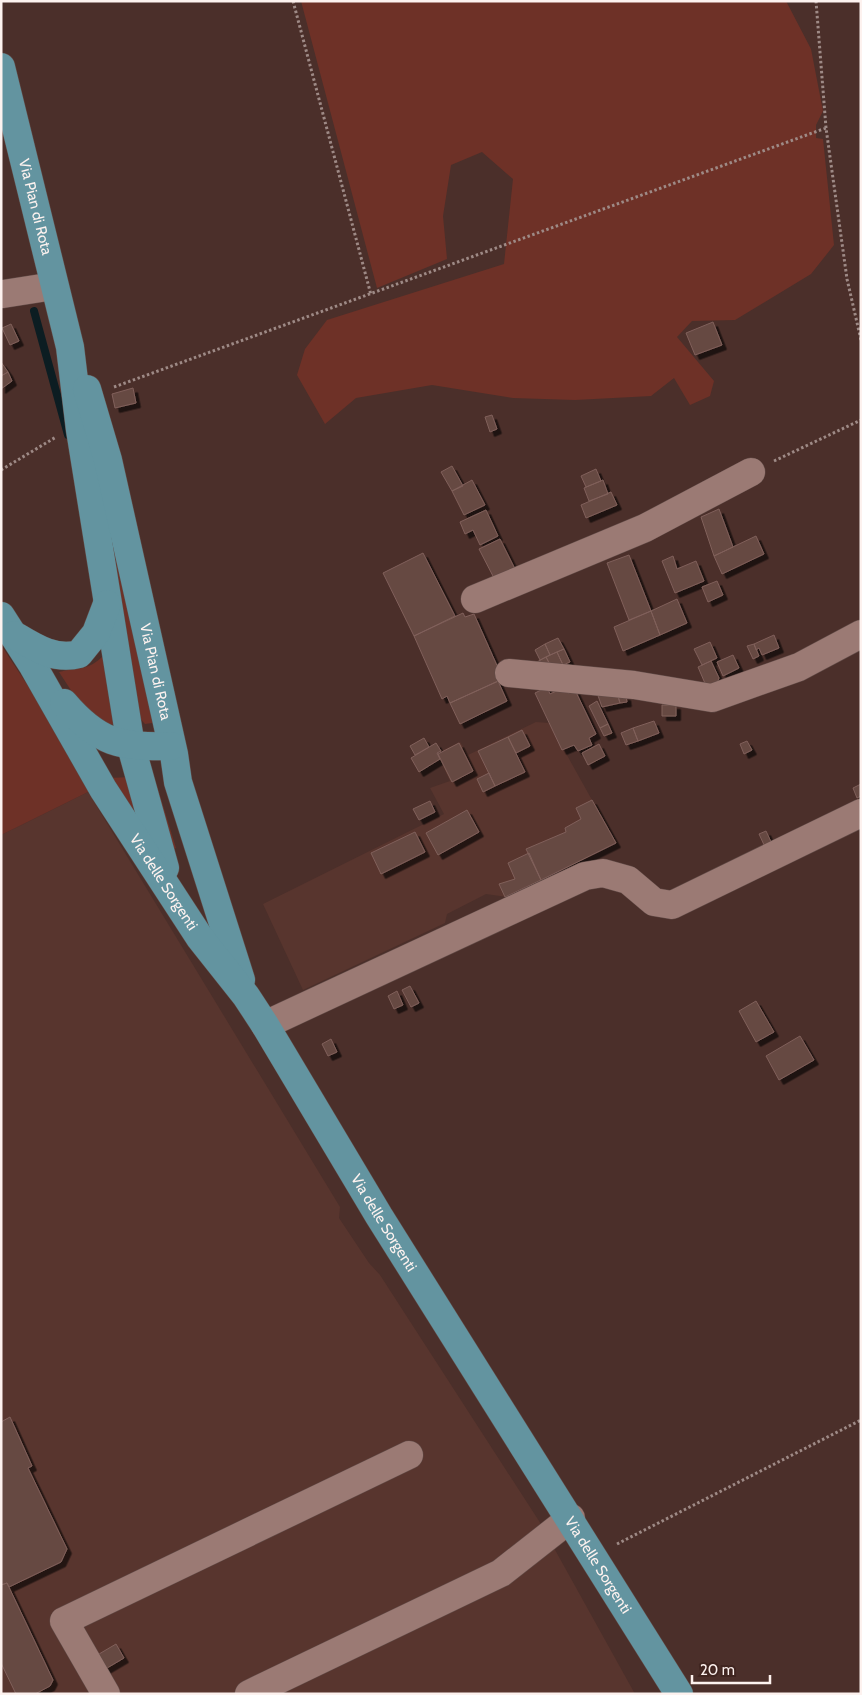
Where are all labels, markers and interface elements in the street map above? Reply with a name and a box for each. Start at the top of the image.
street label: Via Pian di Rota [15,157,56,257]
street label: Via Pian di Rota [136,622,175,722]
street label: Via delle Sorgenti [126,831,201,934]
street label: Via delle Sorgenti [347,1171,420,1275]
street label: Via delle Sorgenti [561,1513,635,1617]
scale bar [692,1652,770,1684]
text: 20 m [700,1661,735,1679]

